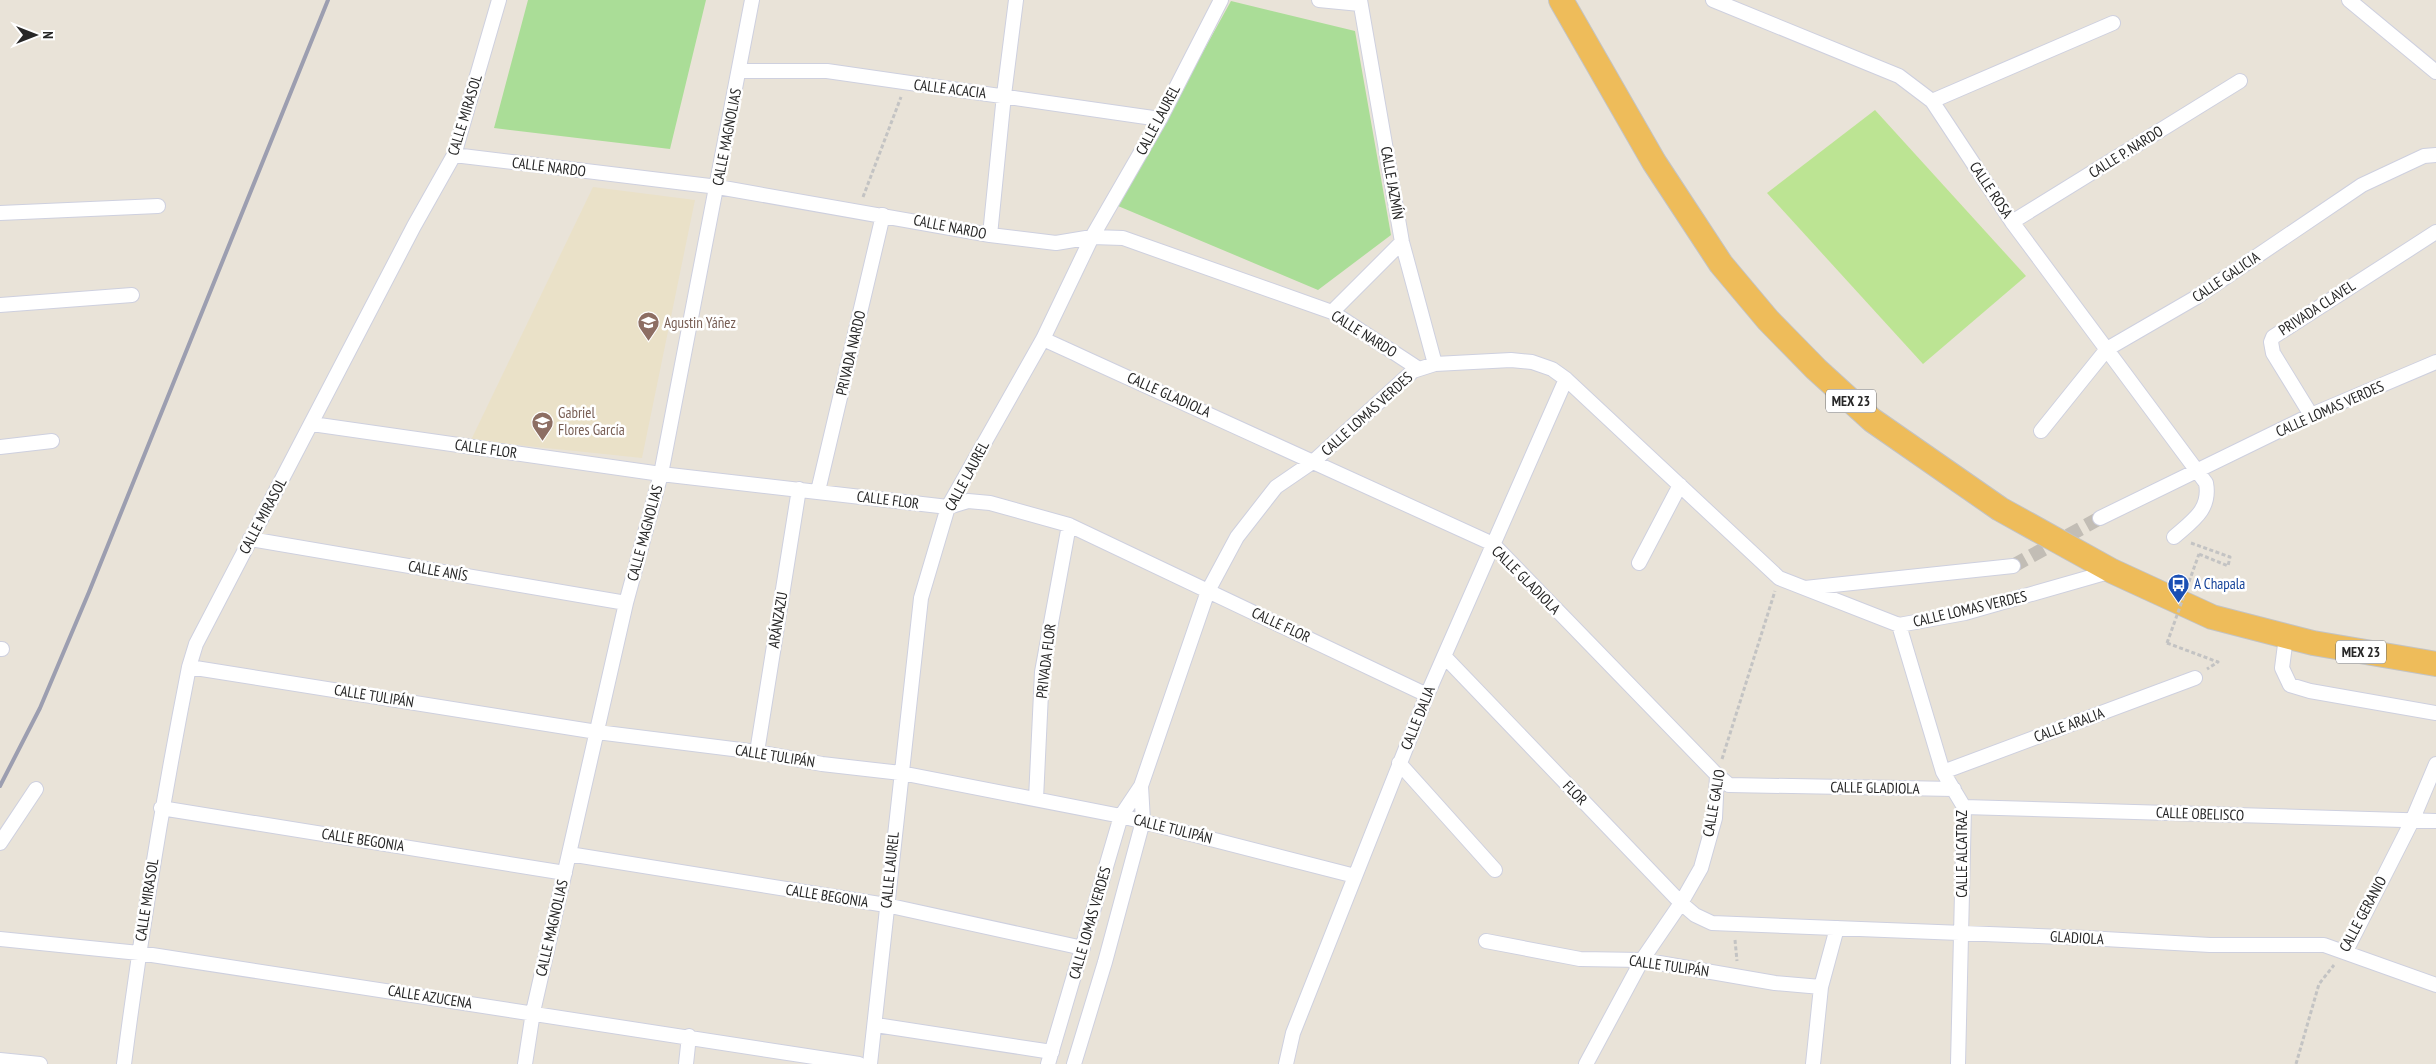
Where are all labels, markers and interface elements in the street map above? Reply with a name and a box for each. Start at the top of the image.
north arrow [10,10,60,60]
text: N [39,31,57,39]
street label: CALLE MIRASOL [443,71,486,158]
street label: CALLE ACACIA [913,75,988,102]
street label: CALLE LAUREL [1131,81,1184,158]
street label: CALLE MAGNOLIAS [708,87,745,187]
street label: CALLE P. NARDO [2085,121,2166,182]
street label: CALLE JAZMÍN [1377,145,1408,221]
street label: CALLE NARDO [511,153,587,180]
street label: CALLE ROSA [1966,158,2018,222]
street label: CALLE NARDO [912,210,988,243]
street label: CALLE GALICIA [2188,247,2264,306]
street label: PRIVADA CLAVEL [2275,275,2359,339]
street label: CALLE NARDO [1328,306,1401,361]
street label: PRIVADA NARDO [832,308,870,397]
school or university icon: Agustin Yáñez [636,311,660,342]
place label: Agustin Yáñez [664,313,736,332]
street label: CALLE GLADIOLA [1124,368,1215,422]
street label: CALLE LOMAS VERDES [1317,368,1416,460]
street label: CALLE LOMAS VERDES [2273,376,2387,441]
road number: MEX 23 [1826,390,1876,412]
place label: Gabriel Flores García [558,403,625,439]
school or university icon: Gabriel Flores García [530,410,554,441]
street label: CALLE FLOR [454,435,518,462]
street label: CALLE LAUREL [940,437,993,514]
street label: CALLE MIRASOL [235,474,291,557]
street label: CALLE MAGNOLIAS [623,483,666,583]
street label: CALLE FLOR [856,486,920,513]
street label: CALLE GLADIOLA [1488,541,1565,619]
street label: CALLE ANÍS [407,556,469,585]
bus stop icon: A Chapala [2166,572,2190,603]
place label: A Chapala [2194,574,2245,593]
street label: CALLE LOMAS VERDES [1911,586,2029,631]
street label: ARÁNZAZU [764,590,791,649]
street label: CALLE FLOR [1249,603,1314,646]
street label: PRIVADA FLOR [1031,622,1060,699]
road number: MEX 23 [2336,640,2386,664]
street label: CALLE TULIPÁN [333,680,415,711]
street label: CALLE DALIA [1396,682,1439,752]
street label: CALLE ARALIA [2031,703,2107,746]
street label: CALLE TULIPÁN [734,740,816,771]
street label: CALLE GALIO [1698,768,1729,838]
street label: FLOR [1559,776,1592,809]
street label: CALLE GLADIOLA [1830,777,1921,798]
street label: CALLE OBELISCO [2156,802,2244,825]
street label: CALLE TULIPÁN [1132,810,1215,847]
street label: CALLE ALCATRAZ [1952,810,1971,898]
street label: CALLE BEGONIA [320,824,407,856]
street label: CALLE LAUREL [876,830,903,909]
street label: CALLE MIRASOL [131,856,163,943]
street label: CALLE LOMAS VERDES [1064,864,1115,981]
street label: CALLE GERANIO [2335,873,2390,955]
street label: CALLE MAGNOLIAS [531,878,572,978]
street label: CALLE BEGONIA [784,880,871,912]
street label: GLADIOLA [2050,927,2105,948]
street label: CALLE TULIPÁN [1628,950,1710,981]
street label: CALLE AZUCENA [387,980,474,1013]

